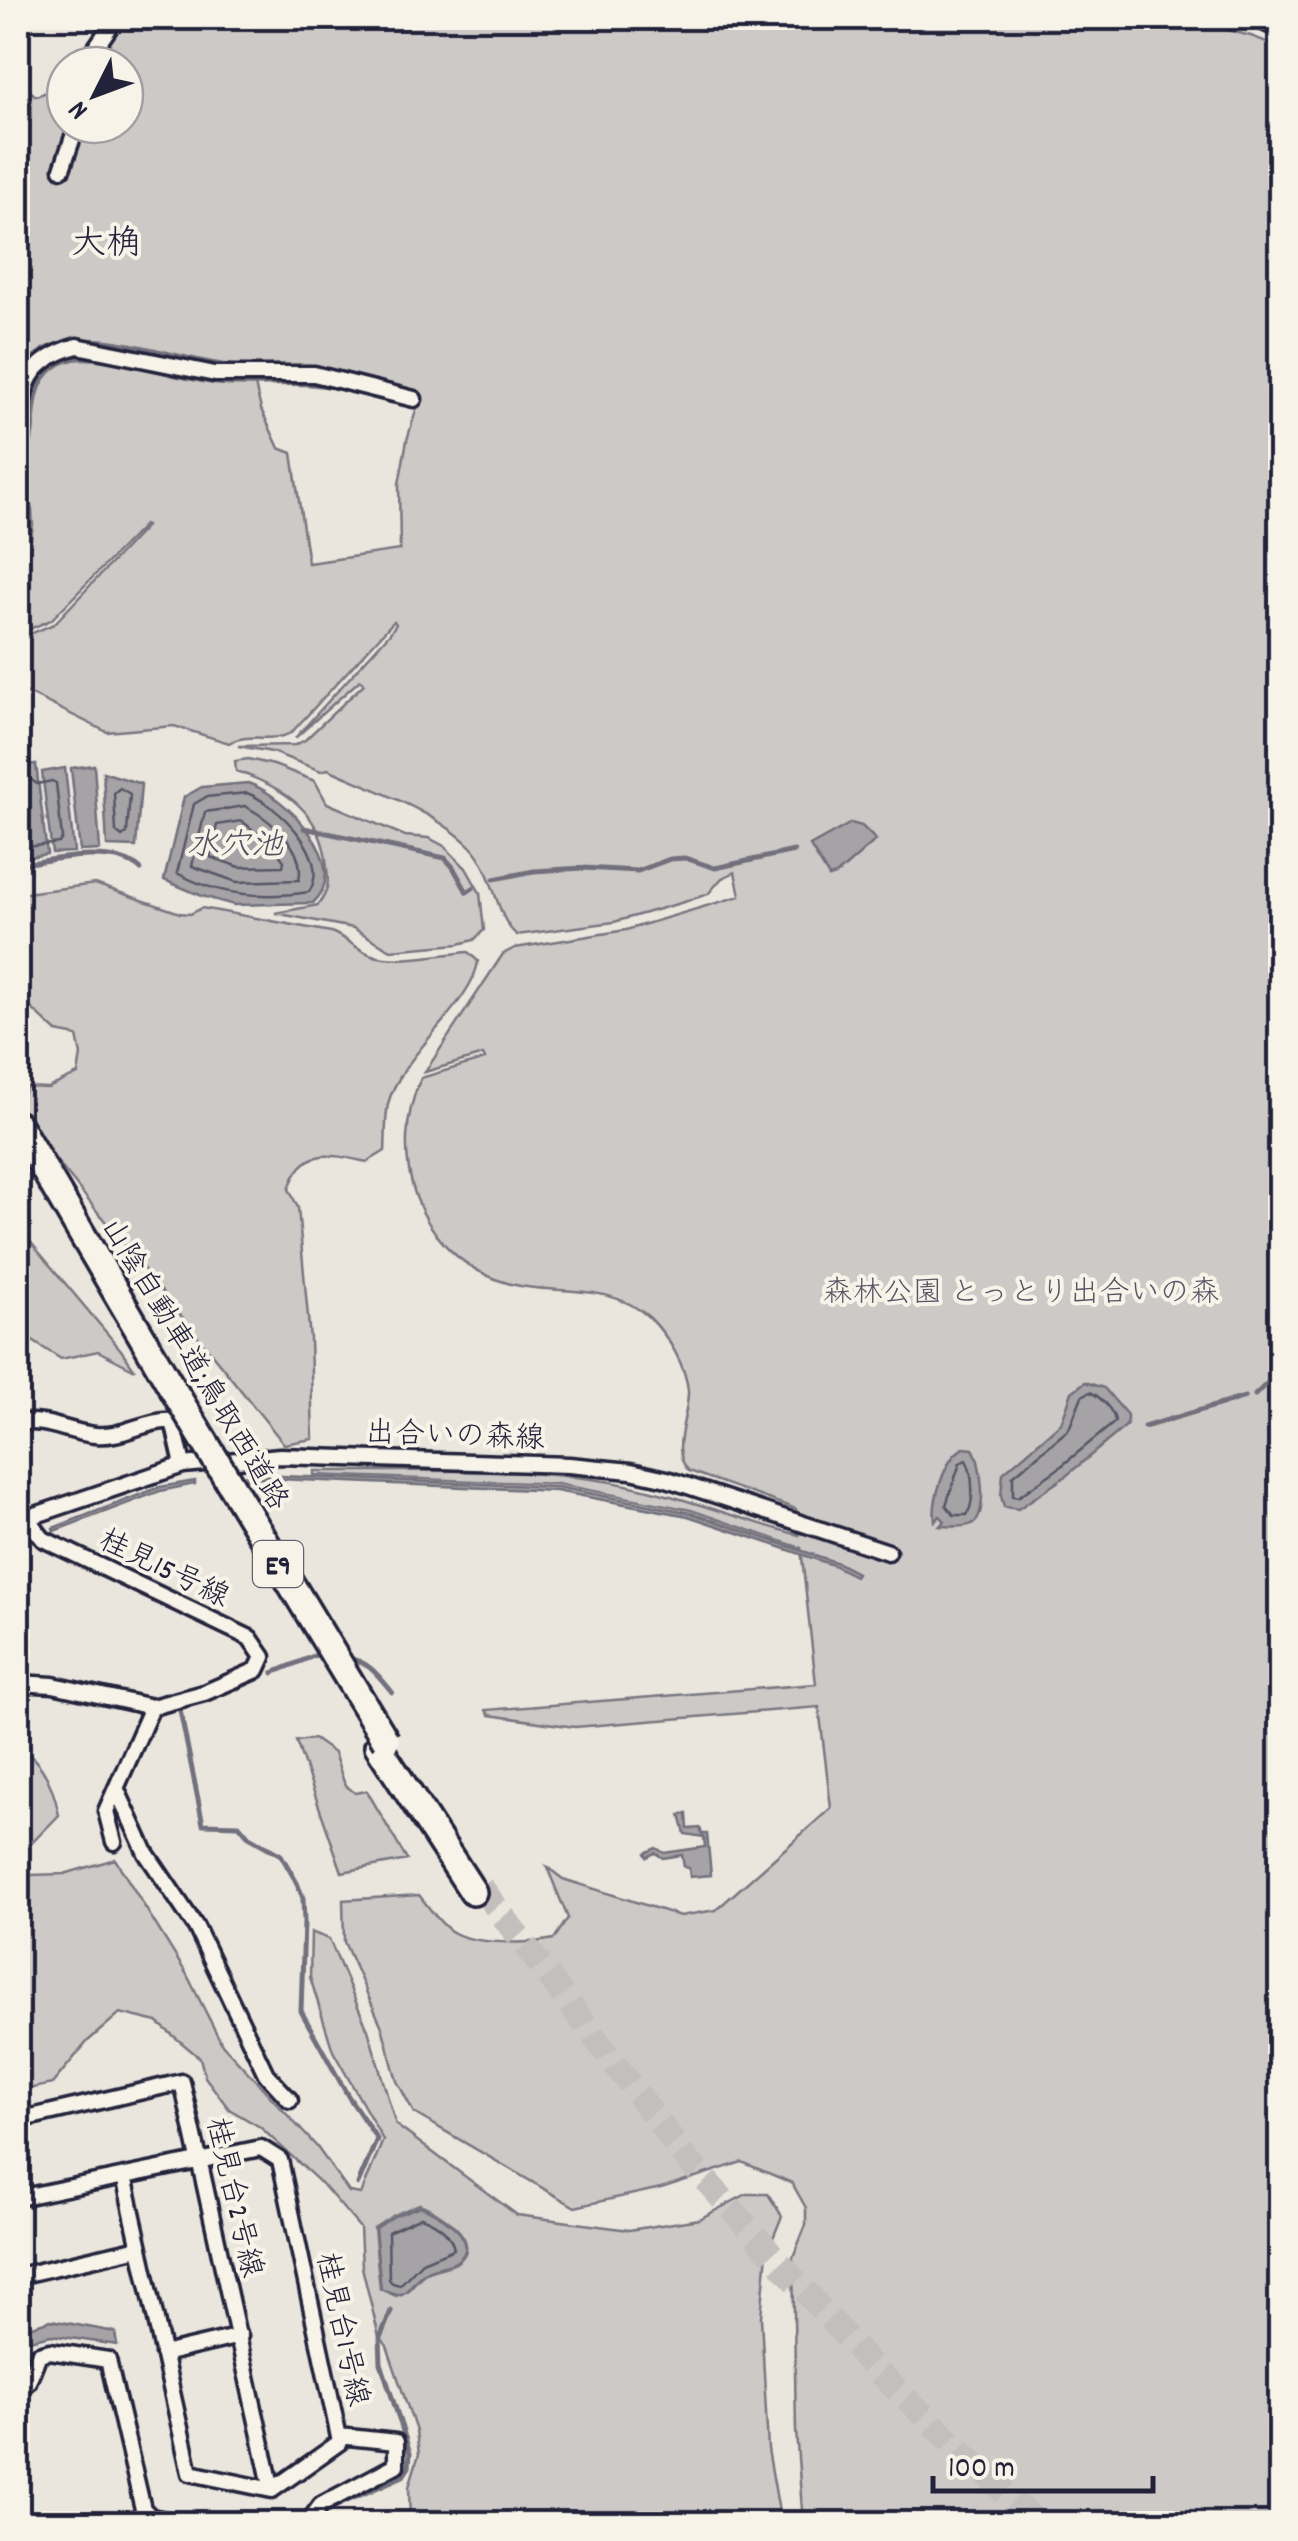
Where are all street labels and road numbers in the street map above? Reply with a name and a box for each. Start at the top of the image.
street label: 山陰自動車道;鳥取西道路 [88,1211,297,1520]
street label: 出合いの森線 [364,1414,546,1463]
street label: 桂見15号線 [90,1521,236,1621]
road number: E9 [253,1541,303,1587]
street label: 桂見台2号線 [192,2114,271,2282]
street label: 桂見台1号線 [302,2249,377,2411]

